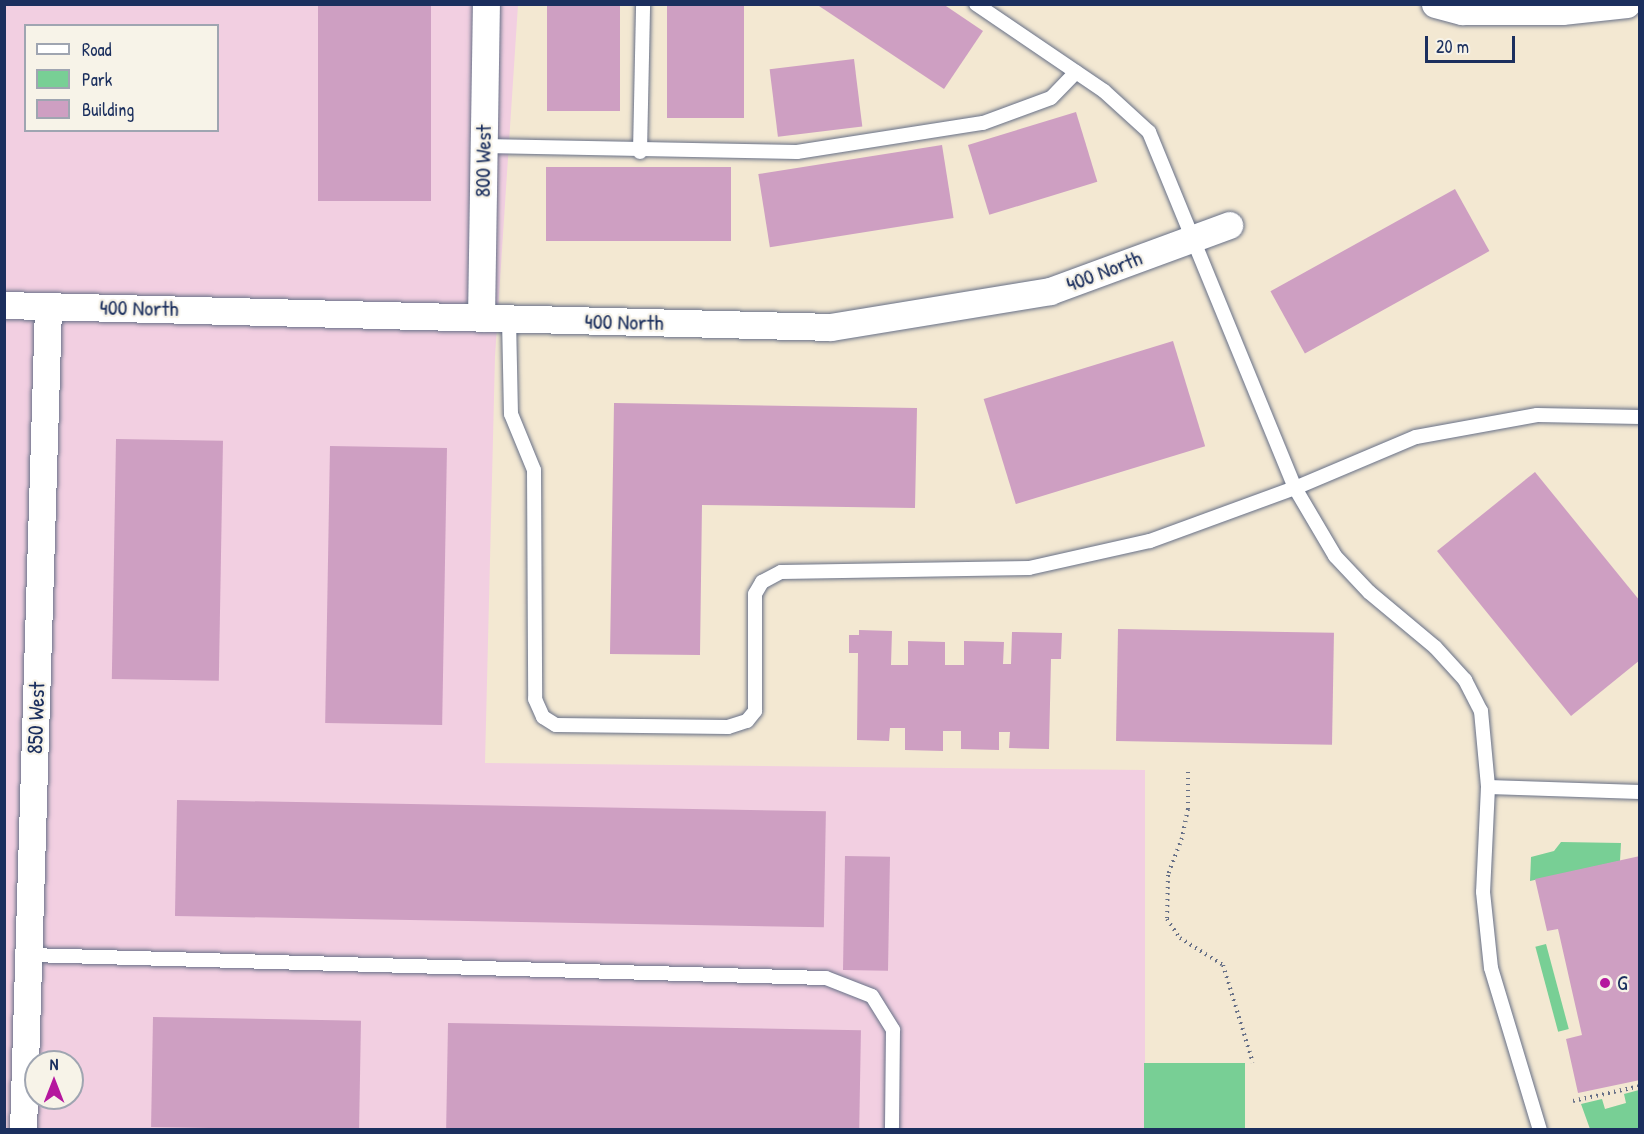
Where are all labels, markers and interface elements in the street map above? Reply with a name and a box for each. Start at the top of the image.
legend [24,24,219,132]
scale bar [1428,24,1518,62]
text: 20 m [1436,34,1469,59]
text: Road [82,37,112,62]
text: Park [82,67,112,92]
text: Building [82,97,134,122]
street label: 800 West [469,124,497,198]
street label: 400 North [1062,245,1146,297]
street label: 400 North [99,294,179,322]
street label: 400 North [584,308,664,336]
street label: 850 West [22,682,50,754]
place label: G [1617,970,1628,996]
marker: G [1598,976,1612,990]
north arrow [24,1050,84,1110]
text: N [50,1053,58,1075]

